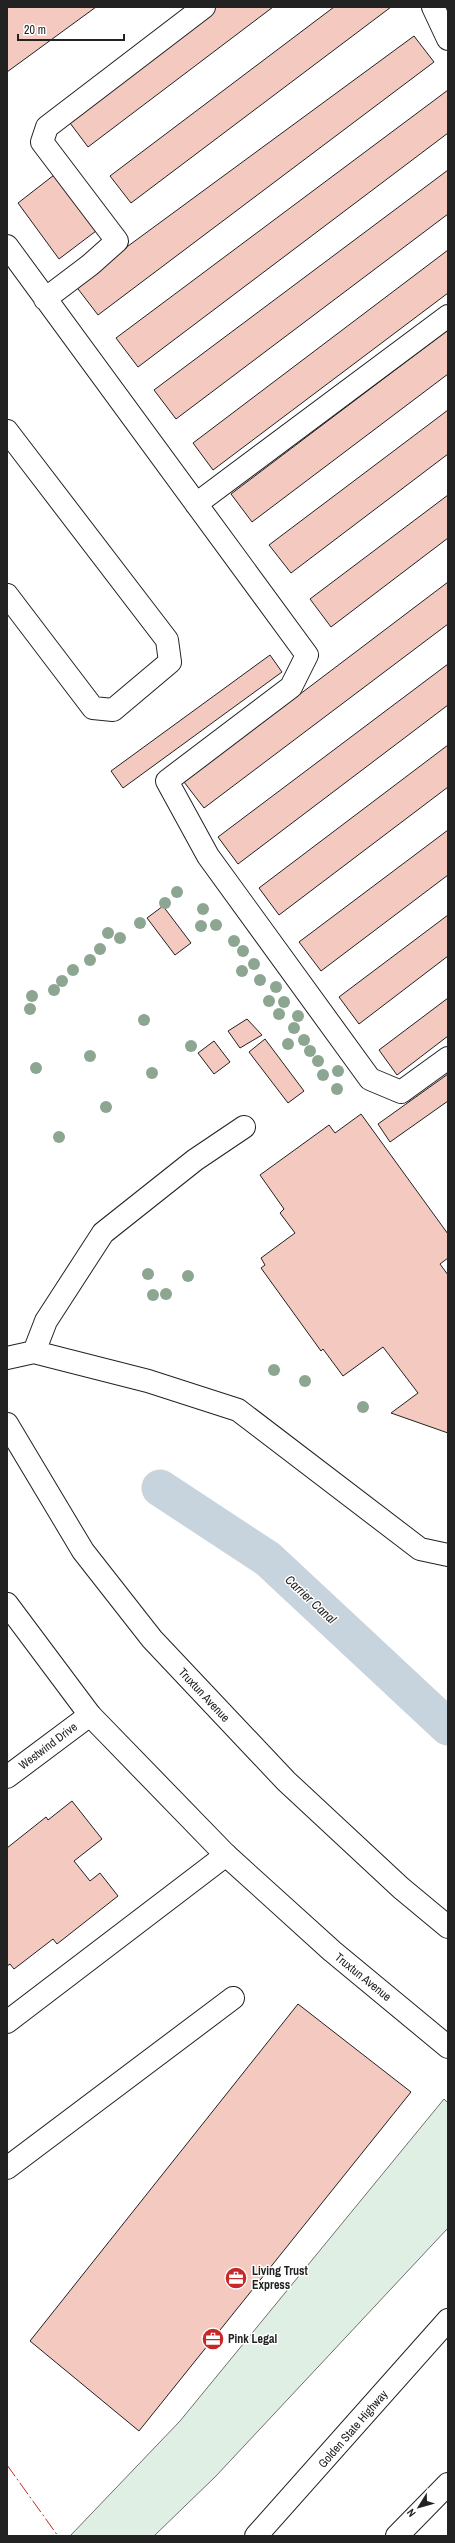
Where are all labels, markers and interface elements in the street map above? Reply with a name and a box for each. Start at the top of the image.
scale bar [18,16,124,42]
text: 20 m [24,22,46,38]
water label: Carrier Canal [281,1571,340,1628]
street label: Truxtun Avenue [175,1665,233,1725]
street label: Westwind Drive [16,1719,80,1773]
street label: Truxtun Avenue [331,1949,395,2005]
place label: Living Trust Express [252,2263,309,2293]
office icon: Living Trust Express [223,2265,249,2291]
office icon: Pink Legal [200,2326,226,2352]
place label: Pink Legal [228,2331,277,2347]
street label: Golden State Highway [315,2387,391,2471]
north arrow [399,2487,439,2527]
text: N [403,2506,419,2520]

